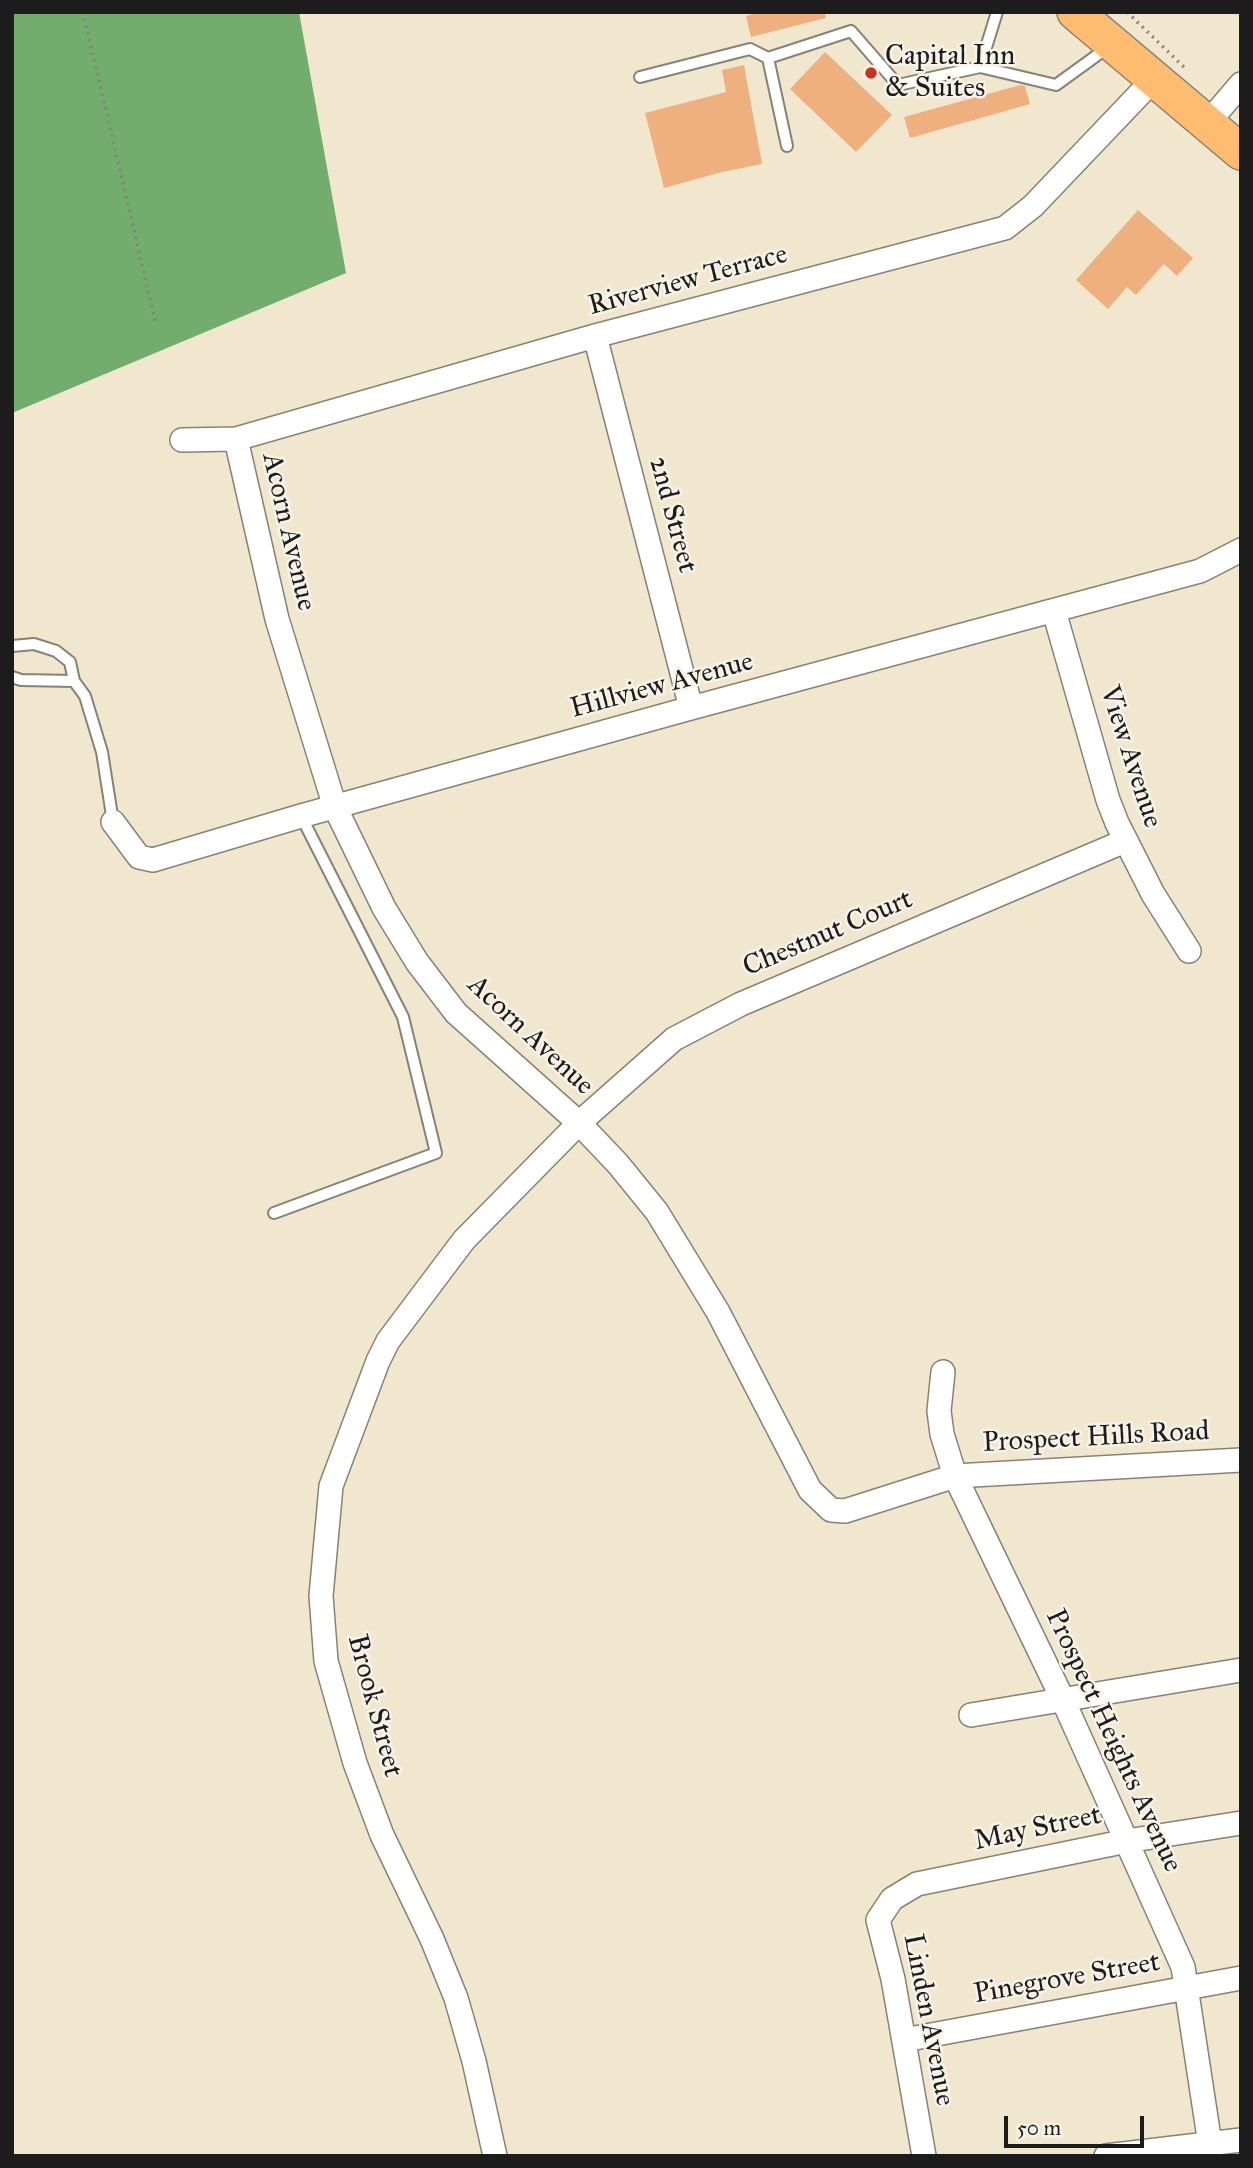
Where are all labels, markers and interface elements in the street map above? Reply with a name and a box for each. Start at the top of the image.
place label: Capital Inn & Suites [885,40,1015,106]
marker: Capital Inn & Suites [863,65,879,81]
street label: Riverview Terrace [585,238,791,324]
street label: Acorn Avenue [254,450,322,614]
street label: 2nd Street [640,453,704,577]
street label: Hillview Avenue [567,645,757,727]
street label: View Avenue [1091,682,1169,832]
street label: Chestnut Court [738,883,918,985]
street label: Acorn Avenue [460,969,600,1103]
street label: Prospect Hills Road [982,1415,1210,1461]
street label: Prospect Heights Avenue [1037,1604,1189,1878]
street label: Brook Street [339,1631,409,1781]
street label: May Street [971,1799,1105,1859]
street label: Linden Avenue [895,1931,961,2109]
street label: Pinegrove Street [971,1946,1163,2012]
scale bar [1008,2102,1148,2146]
text: 50 m [1017,2115,1061,2141]

